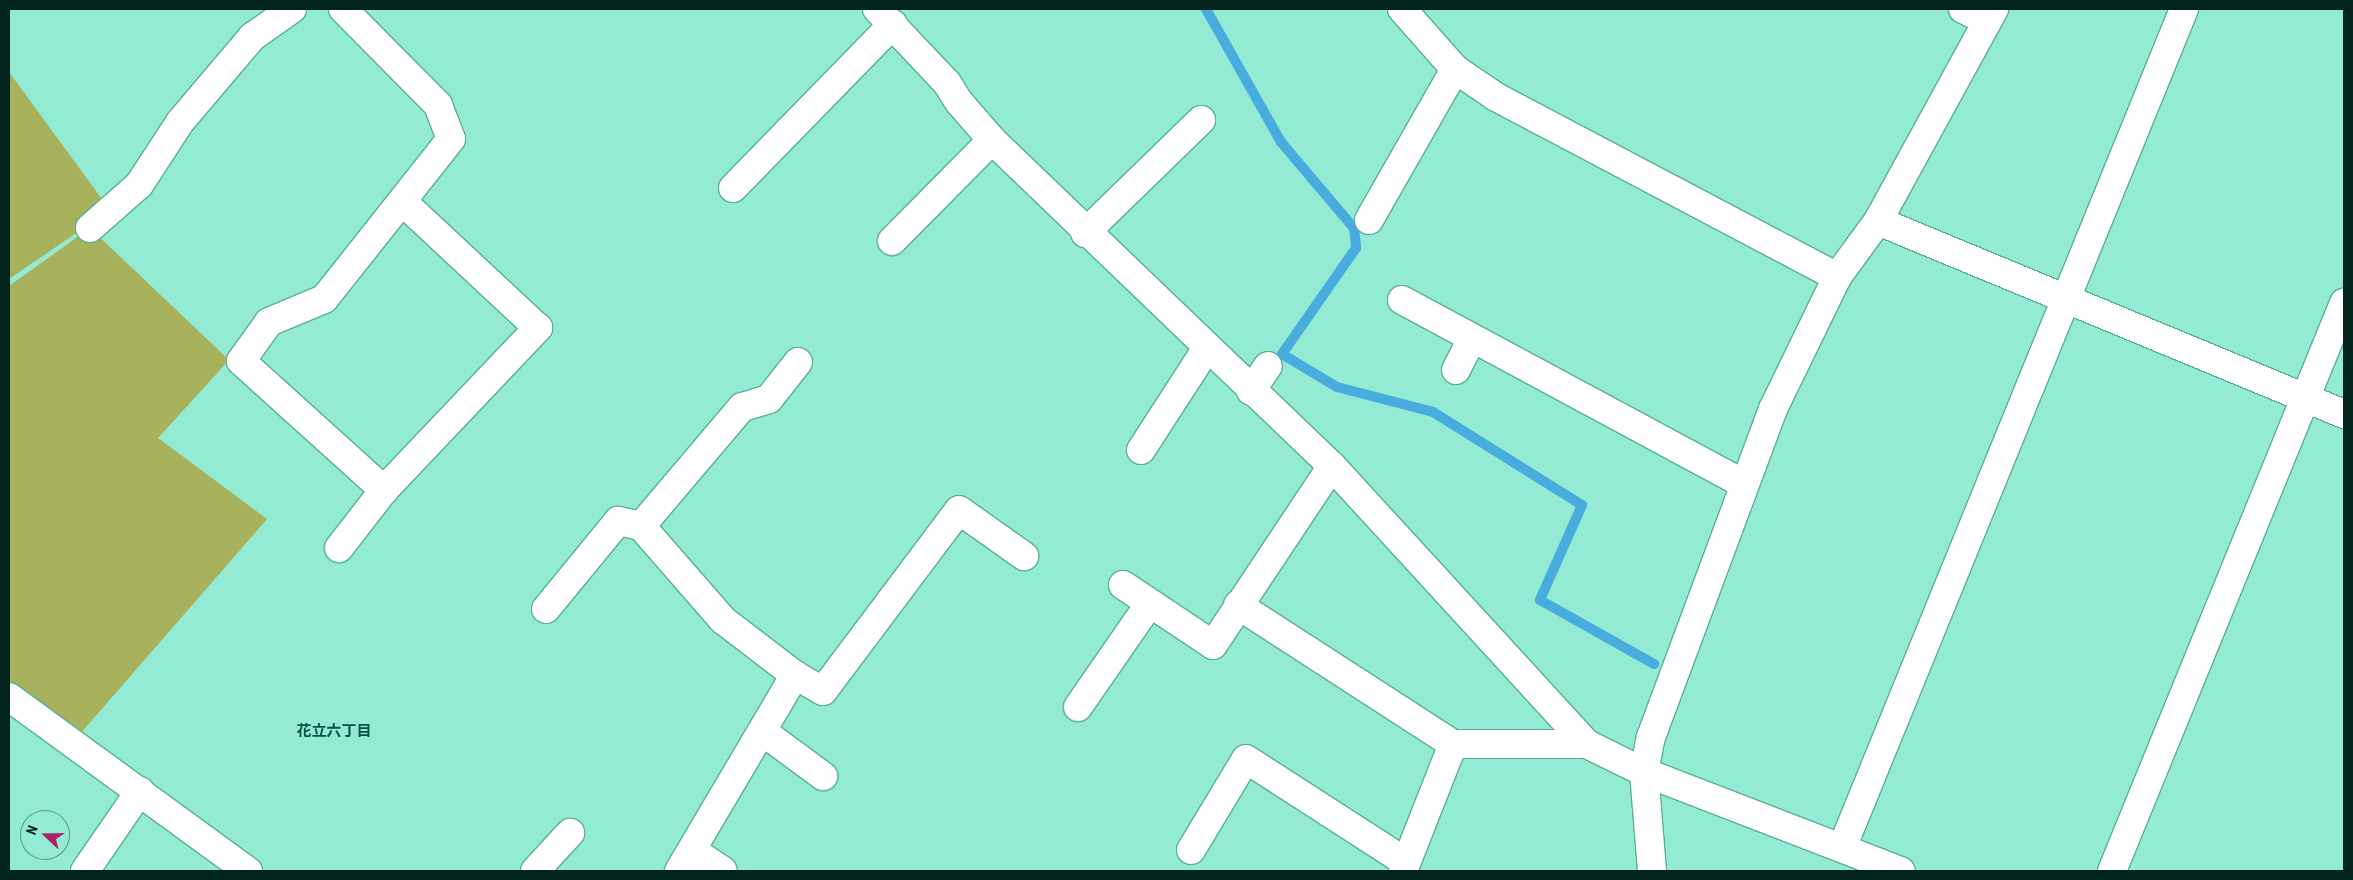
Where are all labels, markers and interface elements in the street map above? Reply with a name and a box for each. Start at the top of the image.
district label: 花立六丁目 [297,723,371,741]
north arrow [20,810,70,860]
text: N [23,823,41,837]

